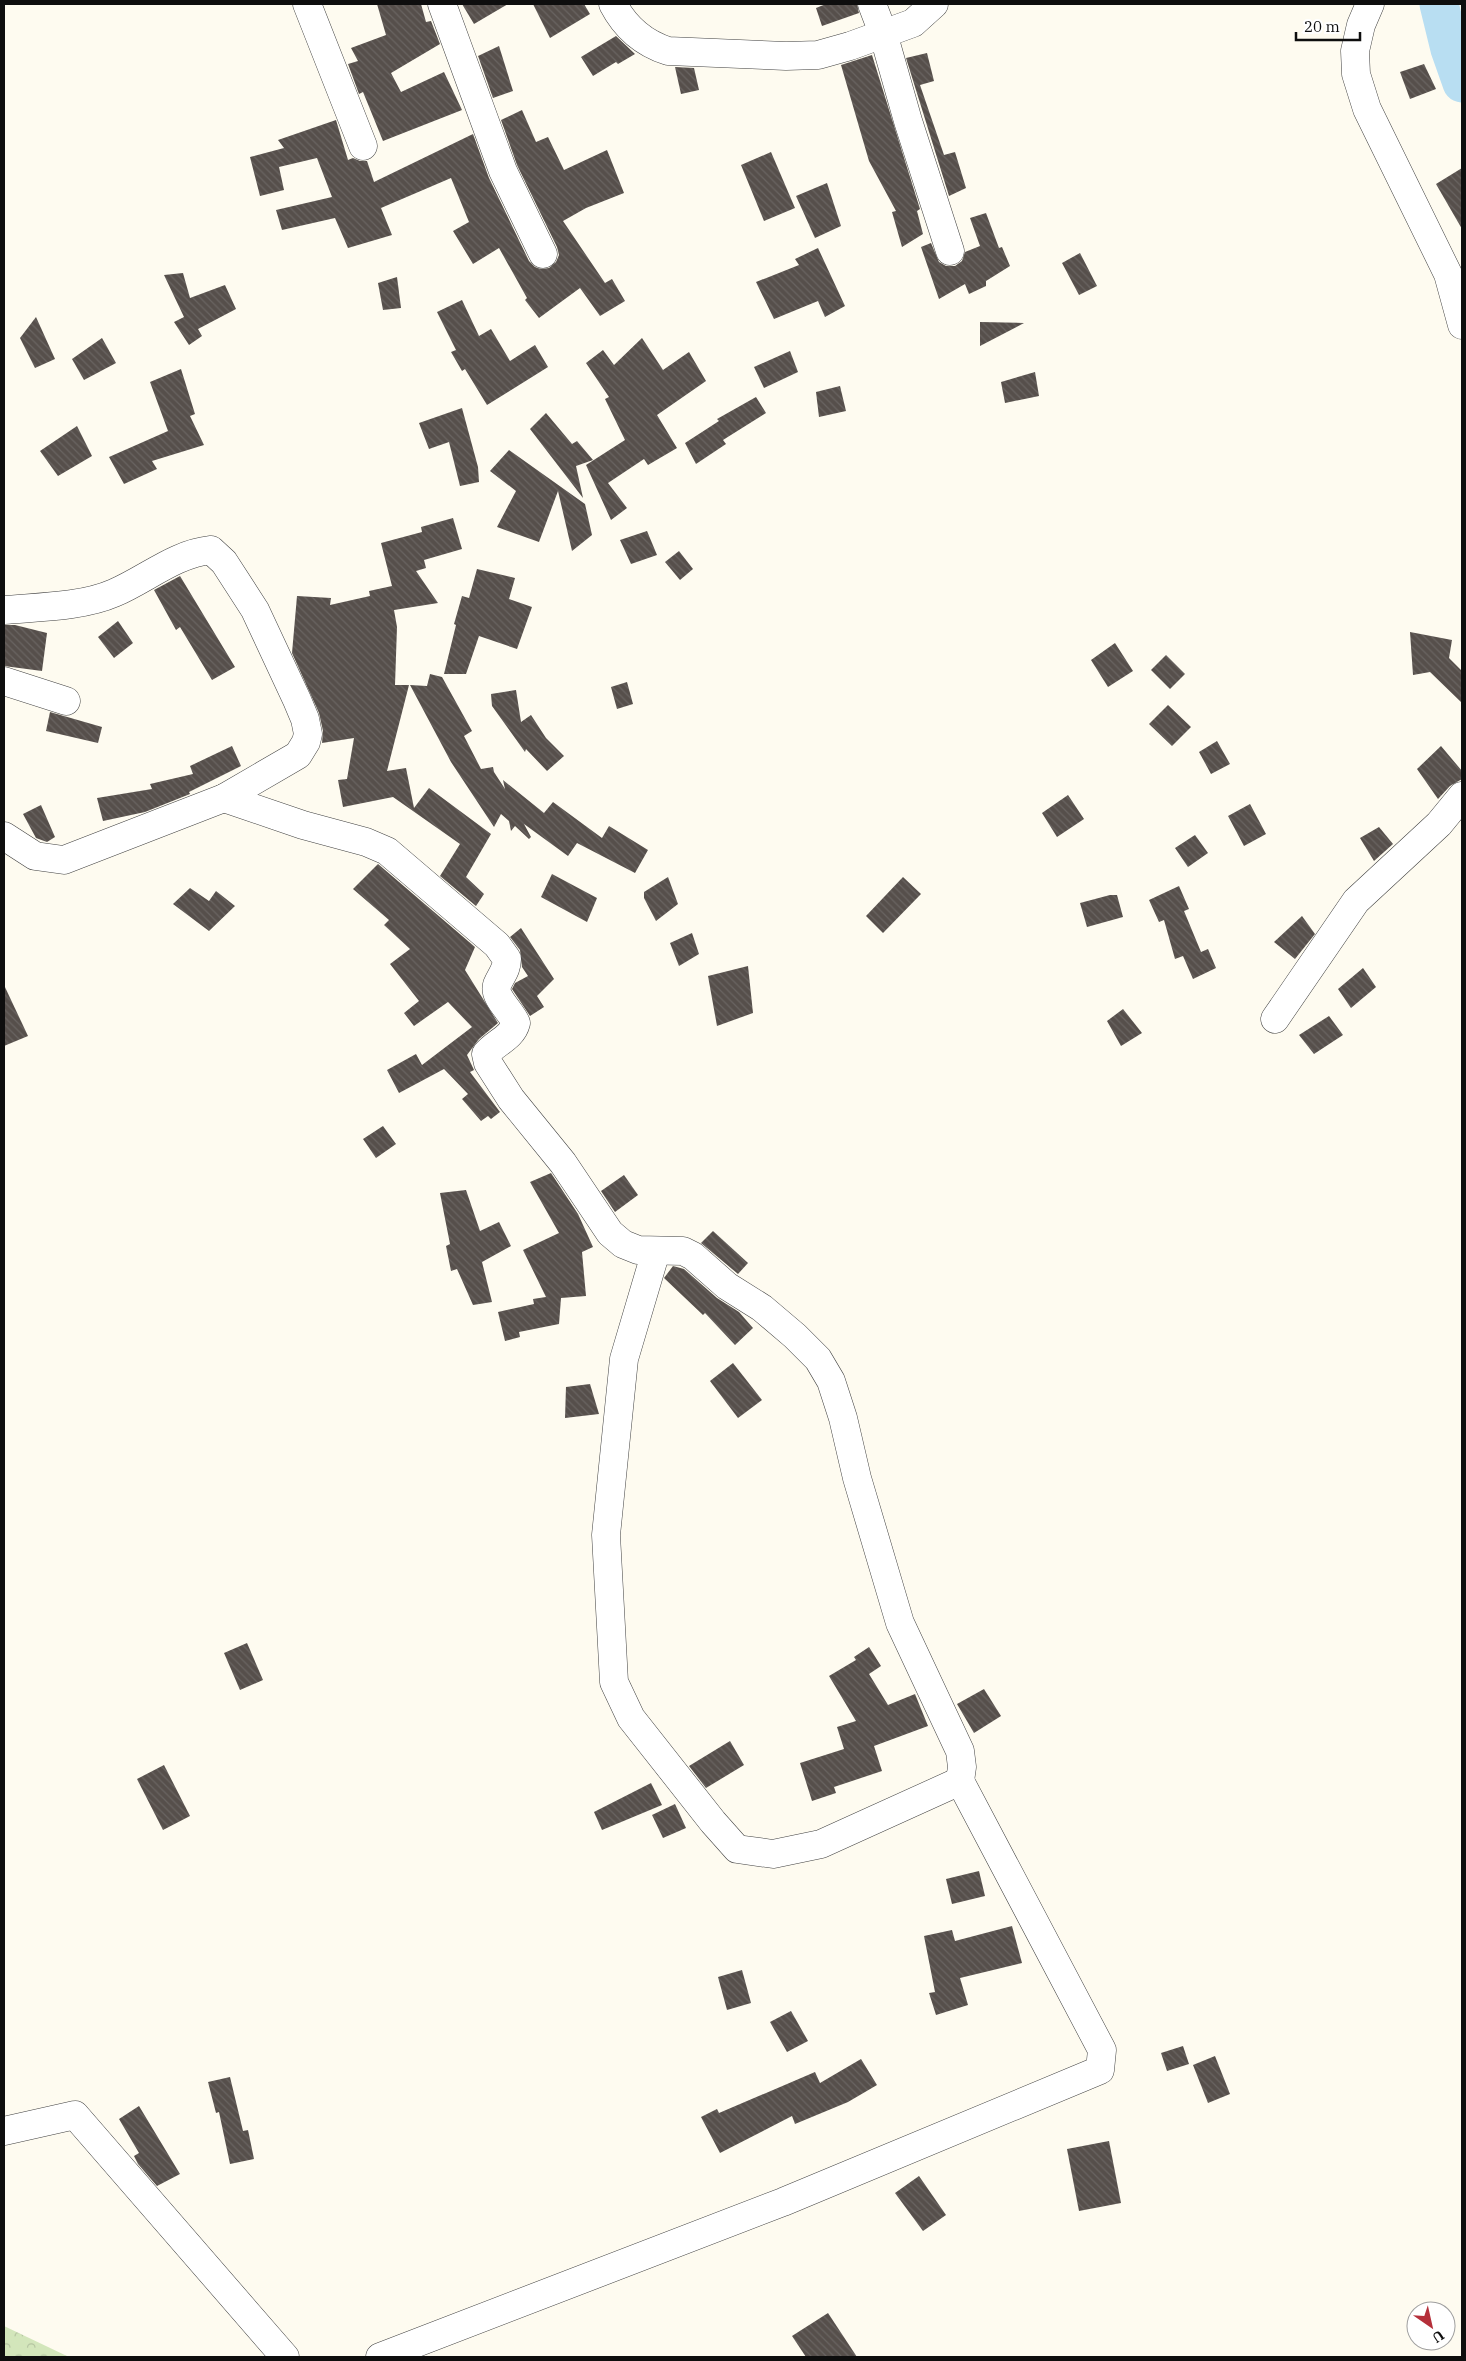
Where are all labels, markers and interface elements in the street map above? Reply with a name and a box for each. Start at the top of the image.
scale bar [1296,10,1360,42]
text: 20 m [1304,17,1340,36]
north arrow [1406,2301,1456,2351]
text: U [1429,2326,1448,2347]

